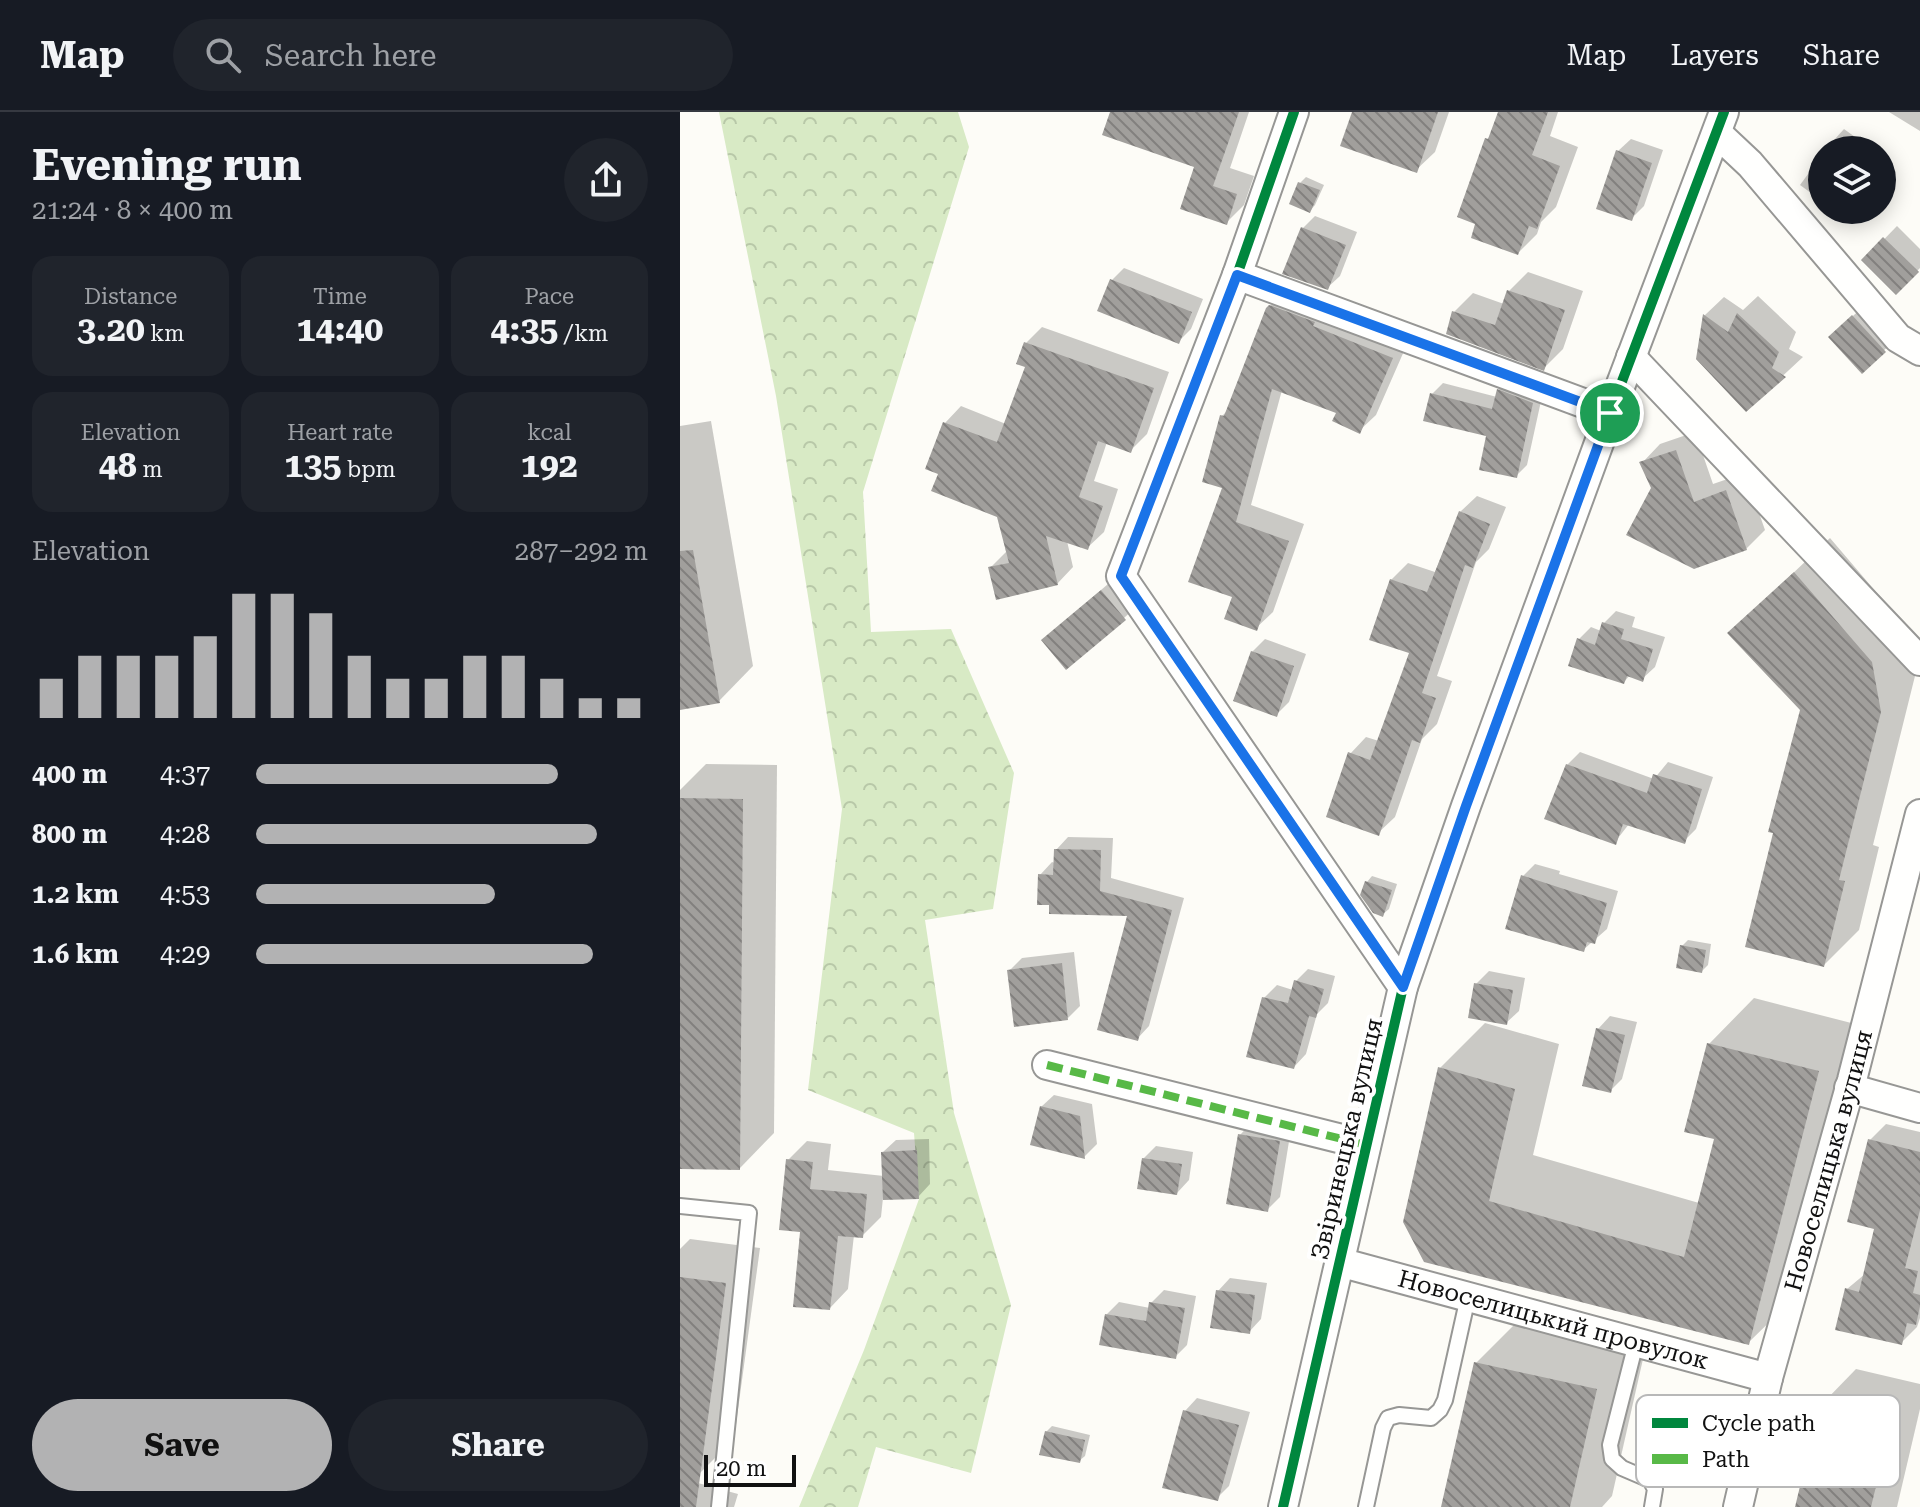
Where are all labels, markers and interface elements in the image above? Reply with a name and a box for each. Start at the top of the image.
search box [173,19,733,91]
text: Map [40,33,125,77]
icon: search [201,33,245,77]
text: Search here [265,38,437,73]
text: Map [1567,39,1626,72]
text: Layers [1670,39,1759,72]
text: Share [1803,39,1880,72]
map controls [1808,136,1896,224]
button: layers [1808,136,1896,224]
button: share [564,138,648,222]
text: Evening run [32,139,302,191]
text: 21:24 · 8 × 400 m [32,195,233,225]
text: Distance [84,284,177,309]
text: Time [313,284,367,309]
text: Pace [525,284,574,309]
text: 3.20 [77,309,145,349]
text: 14:40 [297,309,383,349]
text: 4:35 [490,309,558,349]
text: km [145,321,184,346]
text: /km [558,321,608,346]
pin [1576,379,1644,447]
icon: arrive [1588,391,1632,435]
text: Elevation [81,420,181,445]
text: Heart rate [287,420,393,445]
text: kcal [527,420,571,445]
text: 48 [99,445,137,485]
text: 135 [284,445,341,485]
text: 192 [521,445,578,485]
text: m [137,457,163,482]
text: bpm [341,457,396,482]
text: Elevation [32,536,150,566]
text: 287–292 m [515,536,648,566]
text: 400 m [32,759,107,789]
text: 4:37 [160,759,210,789]
text: 800 m [32,819,107,849]
text: 4:28 [160,819,210,849]
text: 1.2 km [32,879,119,909]
text: 4:53 [160,879,210,909]
text: 1.6 km [32,939,119,969]
text: 4:29 [160,939,210,969]
street label: Звіринецька вулиця [1306,1015,1388,1263]
street label: Новоселицька вулиця [1779,1027,1878,1295]
street label: Новоселицький провулок [1395,1265,1712,1375]
legend [1636,1395,1900,1487]
button: Save [32,1399,332,1491]
button: Share [348,1399,648,1491]
text: Cycle path [1702,1411,1816,1436]
text: Path [1702,1447,1750,1472]
scale bar [704,1451,796,1487]
text: 20 m [716,1456,766,1481]

